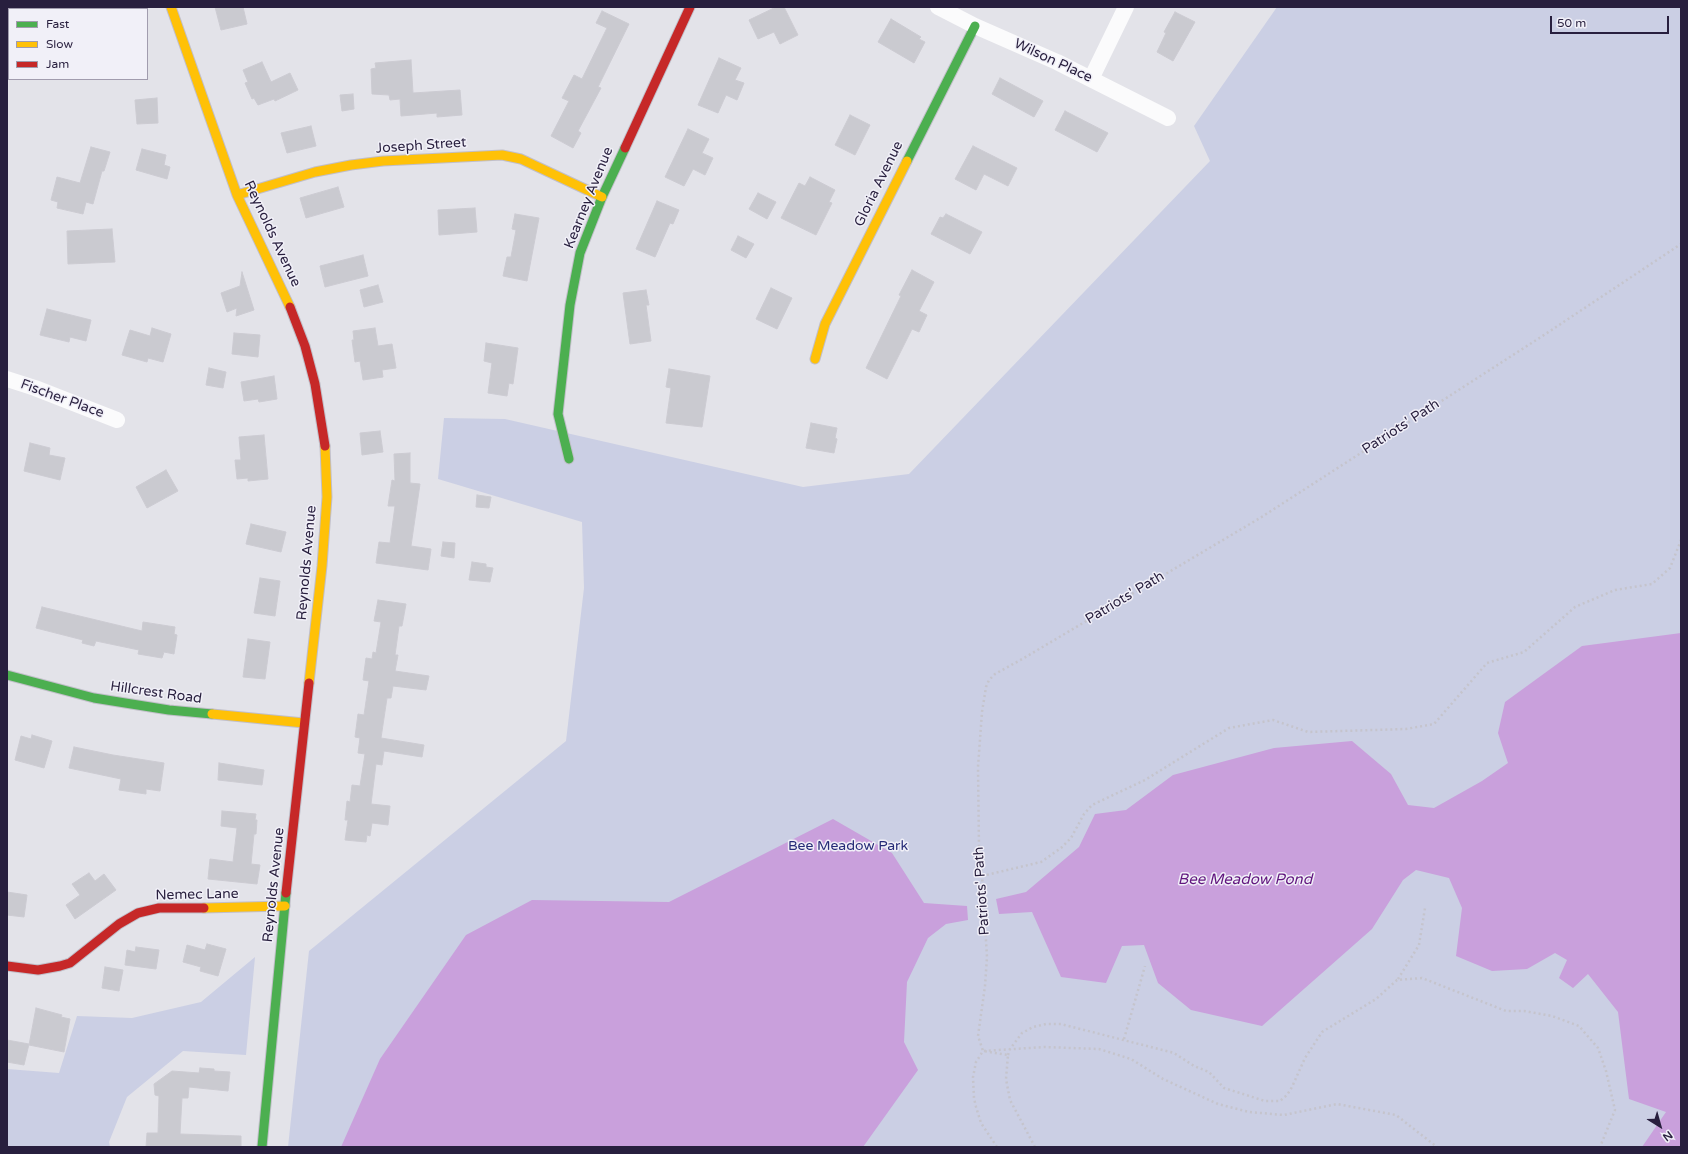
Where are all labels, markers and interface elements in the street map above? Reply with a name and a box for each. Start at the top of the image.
legend [8,8,148,80]
scale bar [1552,8,1671,34]
text: 50 m [1557,16,1586,30]
text: Fast [46,17,69,31]
street label: Wilson Place [1011,36,1095,86]
text: Slow [46,37,73,51]
text: Jam [46,57,69,71]
street label: Joseph Street [375,134,467,158]
street label: Gloria Avenue [851,138,907,230]
street label: Kearney Avenue [561,145,617,251]
street label: Reynolds Avenue [240,178,304,290]
street label: Fischer Place [18,376,106,422]
street label: Patriots' Path [1359,396,1443,458]
street label: Reynolds Avenue [294,505,320,621]
street label: Patriots' Path [1083,568,1167,628]
street label: Hillcrest Road [109,678,203,708]
street label: Reynolds Avenue [260,827,288,943]
park label: Bee Meadow Park [788,838,908,854]
street label: Patriots' Path [971,846,993,936]
water label: Bee Meadow Pond [1178,871,1312,889]
street label: Nemec Lane [155,886,239,904]
north arrow [1640,1106,1680,1146]
text: N [1660,1128,1675,1144]

